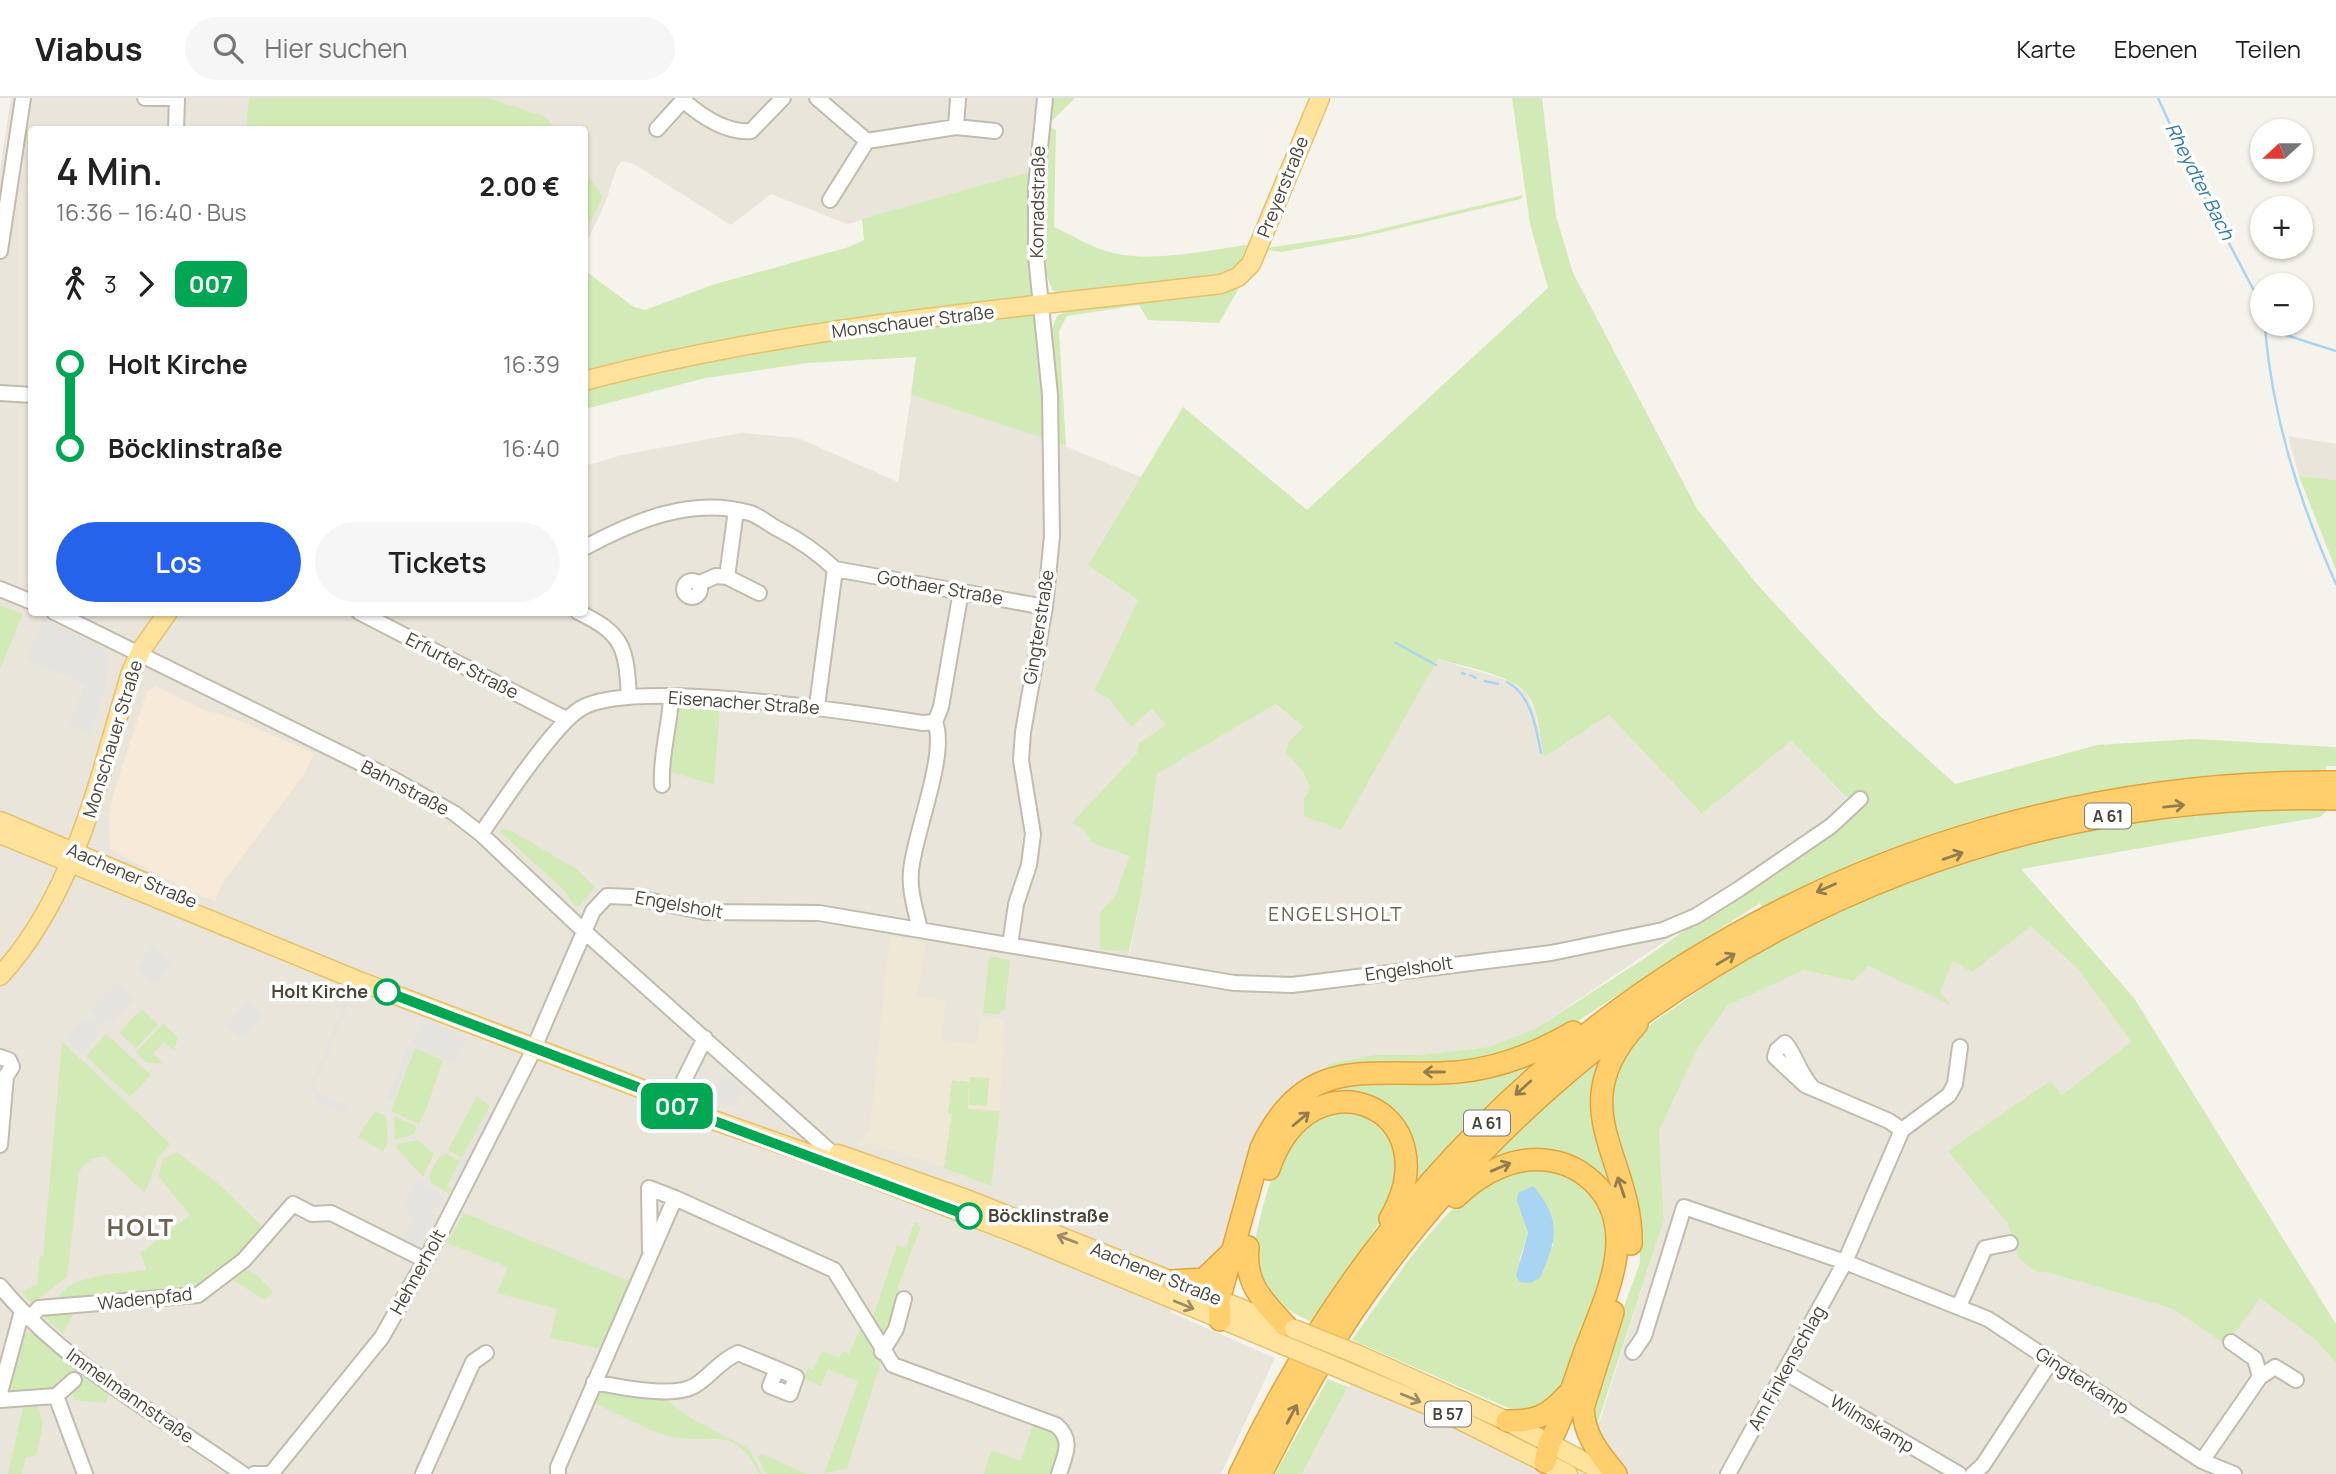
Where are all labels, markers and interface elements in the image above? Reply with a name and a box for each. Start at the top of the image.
search box [185,17,675,80]
text: Viabus [35,26,143,71]
icon: search [209,29,247,67]
text: Hier suchen [265,30,407,66]
text: Karte [2016,32,2076,65]
text: Ebenen [2114,32,2197,65]
text: Teilen [2235,32,2301,65]
water label: Rheydter Bach [2159,118,2241,245]
north arrow [2250,119,2314,182]
map controls [2250,119,2313,336]
street label: Preyerstraße [1251,132,1313,241]
text: 4 Min. [56,144,163,196]
street label: Konradstraße [1024,146,1050,258]
text: 2.00 € [479,168,560,204]
text: 16:36 – 16:40 · Bus [56,196,247,228]
button: + [2250,196,2313,259]
icon: walk [56,265,94,303]
icon: forward [127,265,165,303]
text: 007 [189,267,233,300]
text: 3 [104,268,117,300]
button: − [2250,273,2313,336]
street label: Monschauer Straße [830,299,996,343]
text: Holt Kirche [108,346,248,382]
text: 16:39 [503,348,560,380]
text: Böcklinstraße [108,430,283,466]
text: 16:40 [502,432,560,464]
button: Los [56,522,301,602]
button: Tickets [315,522,560,602]
street label: Gothaer Straße [875,564,1005,610]
street label: Gingterstraße [1017,568,1059,686]
street label: Erfurter Straße [402,626,523,704]
street label: Monschauer Straße [77,657,147,820]
street label: Eisenacher Straße [667,685,821,719]
street label: Bahnstraße [357,754,454,820]
one-way arrow [2162,800,2185,813]
road number: A 61 [2085,804,2131,828]
street label: Aachener Straße [64,837,201,913]
one-way arrow [1941,849,1963,861]
one-way arrow [1816,882,1837,895]
street label: Engelsholt [633,885,725,924]
district label: ENGELSHOLT [1268,901,1404,927]
street label: Engelsholt [1363,950,1454,986]
one-way arrow [1715,951,1735,965]
place label: Holt Kirche [271,979,368,1003]
marker: Holt Kirche [374,979,400,1005]
one-way arrow [1422,1065,1445,1079]
one-way arrow [1515,1080,1532,1097]
line badge: 007 [637,1083,717,1129]
text: 007 [655,1089,699,1122]
road number: A 61 [1464,1110,1510,1135]
one-way arrow [1292,1111,1310,1127]
one-way arrow [1490,1160,1511,1173]
one-way arrow [1614,1177,1626,1199]
marker: Böcklinstraße [956,1203,982,1229]
place label: Böcklinstraße [988,1203,1109,1227]
district label: HOLT [107,1210,175,1243]
street label: Hehnerholt [384,1225,450,1318]
one-way arrow [1057,1231,1079,1244]
street label: Aachener Straße [1087,1236,1225,1310]
street label: Wadenpfad [96,1281,193,1315]
one-way arrow [1173,1300,1194,1313]
street label: Am Finkenschlag [1742,1301,1830,1434]
street label: Gingterkamp [2031,1341,2134,1419]
street label: Immelmannstraße [62,1342,199,1448]
street label: Wilmskamp [1826,1389,1919,1458]
one-way arrow [1400,1392,1421,1405]
road number: B 57 [1425,1402,1471,1426]
one-way arrow [1286,1404,1300,1424]

